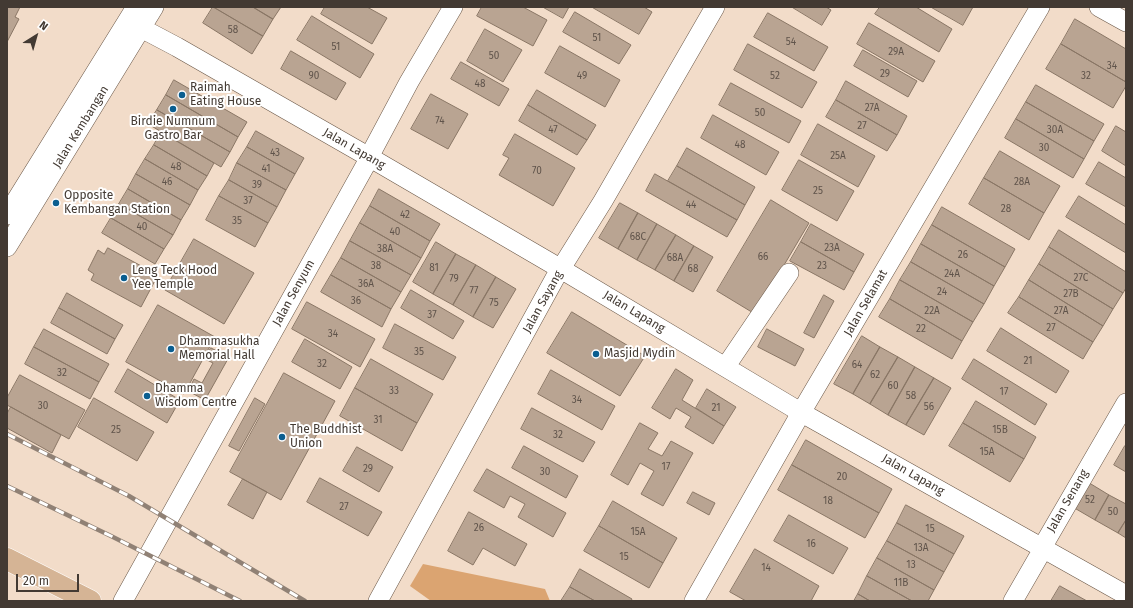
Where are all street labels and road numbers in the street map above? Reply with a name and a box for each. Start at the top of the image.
street label: Jalan Kembangan [50,83,112,171]
street label: Jalan Lapang [320,125,388,173]
street label: Jalan Senyum [270,257,318,329]
street label: Jalan Selamat [841,267,891,339]
street label: Jalan Sayang [520,268,566,336]
street label: Jalan Lapang [601,288,667,336]
street label: Jalan Lapang [879,451,947,499]
street label: Jalan Senang [1044,467,1092,535]

